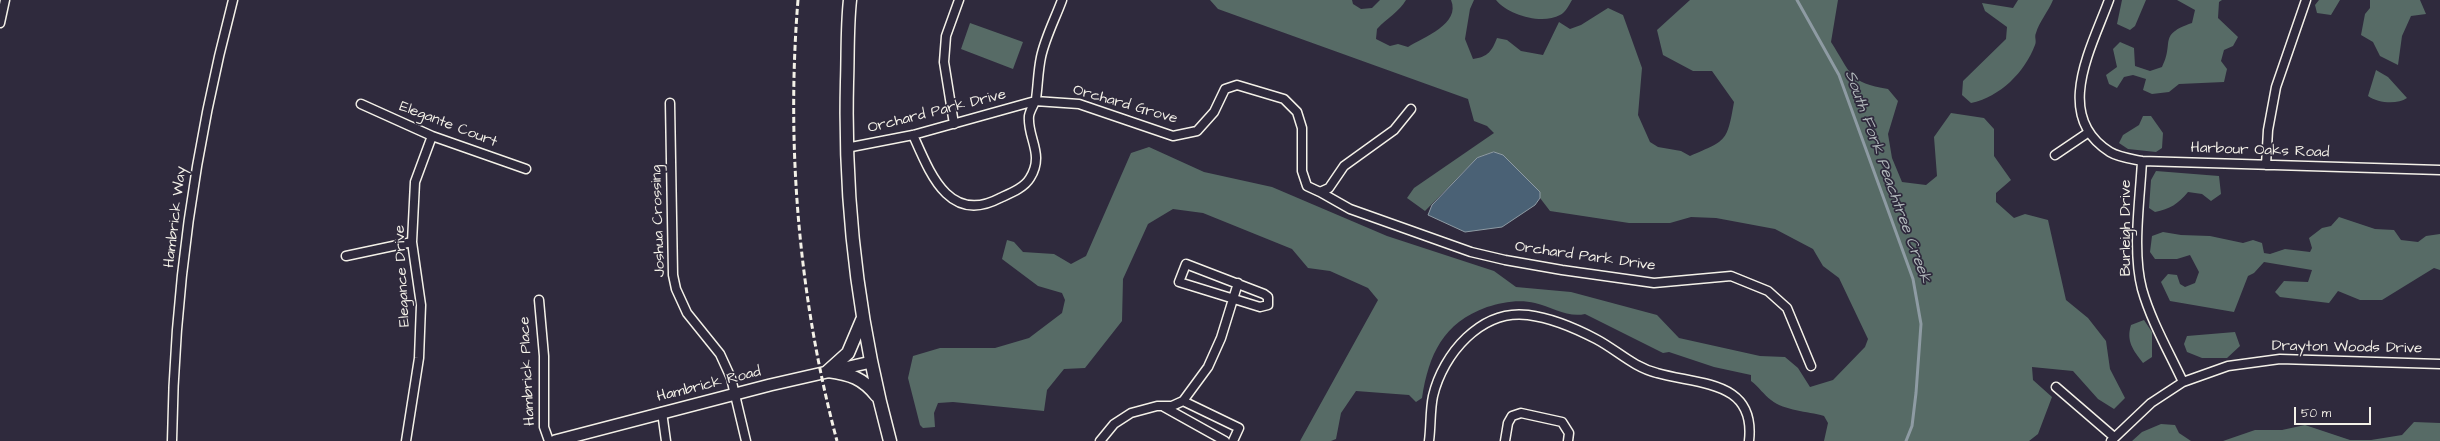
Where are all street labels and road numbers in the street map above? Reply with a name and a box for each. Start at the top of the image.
street label: Orchard Grove [1071,81,1179,129]
street label: Orchard Park Drive [866,86,1008,138]
street label: Elegante Court [397,98,499,152]
street label: Harbour Oaks Road [2190,140,2330,162]
street label: Joshua Crossing [648,164,670,278]
street label: Hambrick Way [161,165,191,269]
street label: Burleigh Drive [2118,180,2136,276]
street label: Elegance Drive [391,225,415,327]
street label: Orchard Park Drive [1514,238,1656,276]
street label: Hambrick Place [516,316,540,426]
street label: Drayton Woods Drive [2272,338,2422,358]
street label: Hambrick Road [655,363,763,407]

